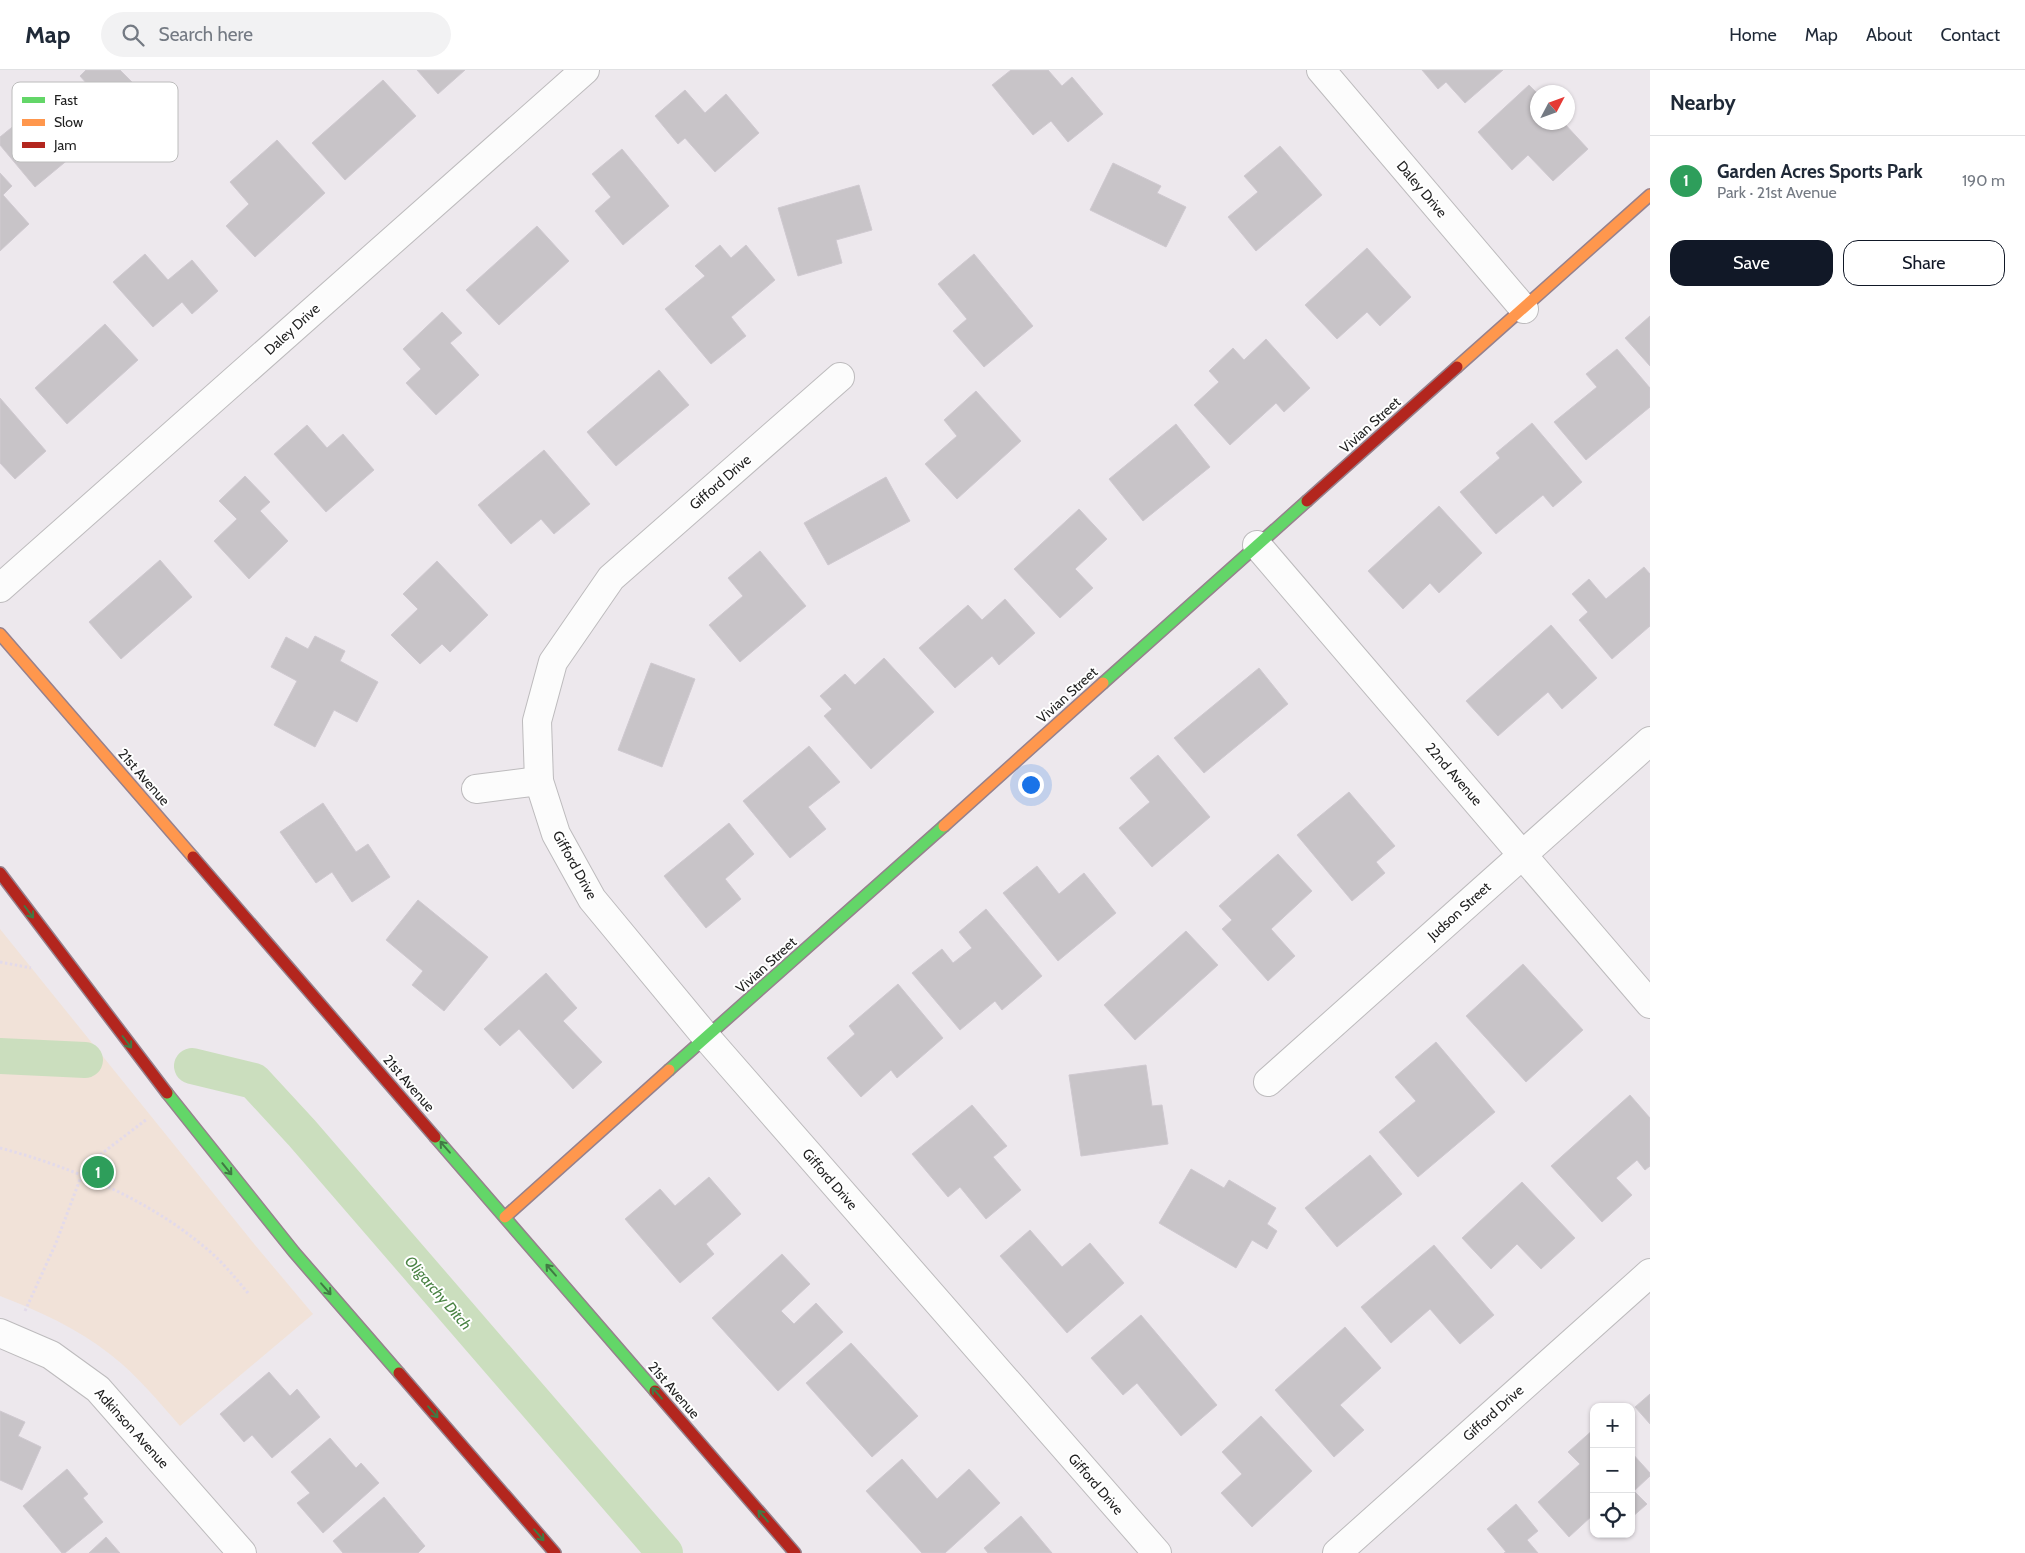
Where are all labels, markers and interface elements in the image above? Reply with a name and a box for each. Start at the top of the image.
search box [101,12,451,57]
text: Map [25,20,71,49]
icon: search [119,21,147,49]
text: Search here [159,23,253,46]
text: Home [1729,24,1777,46]
text: Map [1805,24,1838,46]
text: About [1866,24,1912,46]
text: Contact [1940,24,2000,46]
legend [12,82,178,162]
north arrow [1530,85,1575,130]
text: Nearby [1670,90,1736,115]
text: Fast [54,91,78,109]
text: Slow [54,113,83,131]
text: Jam [53,136,76,154]
street label: Daley Drive [1393,157,1451,221]
text: Garden Acres Sports Park [1717,160,1923,183]
text: 1 [1683,171,1689,190]
text: 190 m [1962,171,2005,190]
text: Park · 21st Avenue [1717,183,1837,202]
button: Save [1670,240,1833,286]
button: Share [1843,240,2005,286]
street label: Daley Drive [260,299,324,359]
street label: Vivian Street [1336,393,1404,457]
street label: Gifford Drive [686,450,754,514]
street label: Vivian Street [1033,663,1101,727]
street label: 22nd Avenue [1422,739,1486,809]
street label: 21st Avenue [114,745,174,809]
your location [1018,772,1044,798]
street label: Gifford Drive [549,828,601,902]
street label: Judson Street [1423,878,1495,945]
one-way arrow [24,905,35,918]
street label: Vivian Street [732,933,800,997]
one-way arrow [122,1035,132,1049]
street label: 21st Avenue [379,1051,439,1115]
one-way arrow [439,1141,450,1154]
street label: Gifford Drive [798,1145,862,1213]
pin: 1 [82,1153,114,1191]
one-way arrow [222,1162,233,1175]
water label: Oligarchy Ditch [401,1252,475,1334]
one-way arrow [545,1264,557,1277]
one-way arrow [321,1283,332,1296]
street label: 21st Avenue [644,1358,704,1422]
street label: Gifford Drive [1459,1381,1527,1445]
street label: Adkinson Avenue [91,1384,173,1472]
one-way arrow [652,1387,663,1400]
map controls [1590,1403,1635,1538]
button: + [1590,1403,1635,1448]
one-way arrow [427,1405,438,1418]
button: − [1590,1448,1635,1493]
street label: Gifford Drive [1064,1450,1128,1518]
button: locate [1590,1493,1635,1538]
one-way arrow [758,1510,769,1523]
one-way arrow [533,1528,545,1541]

